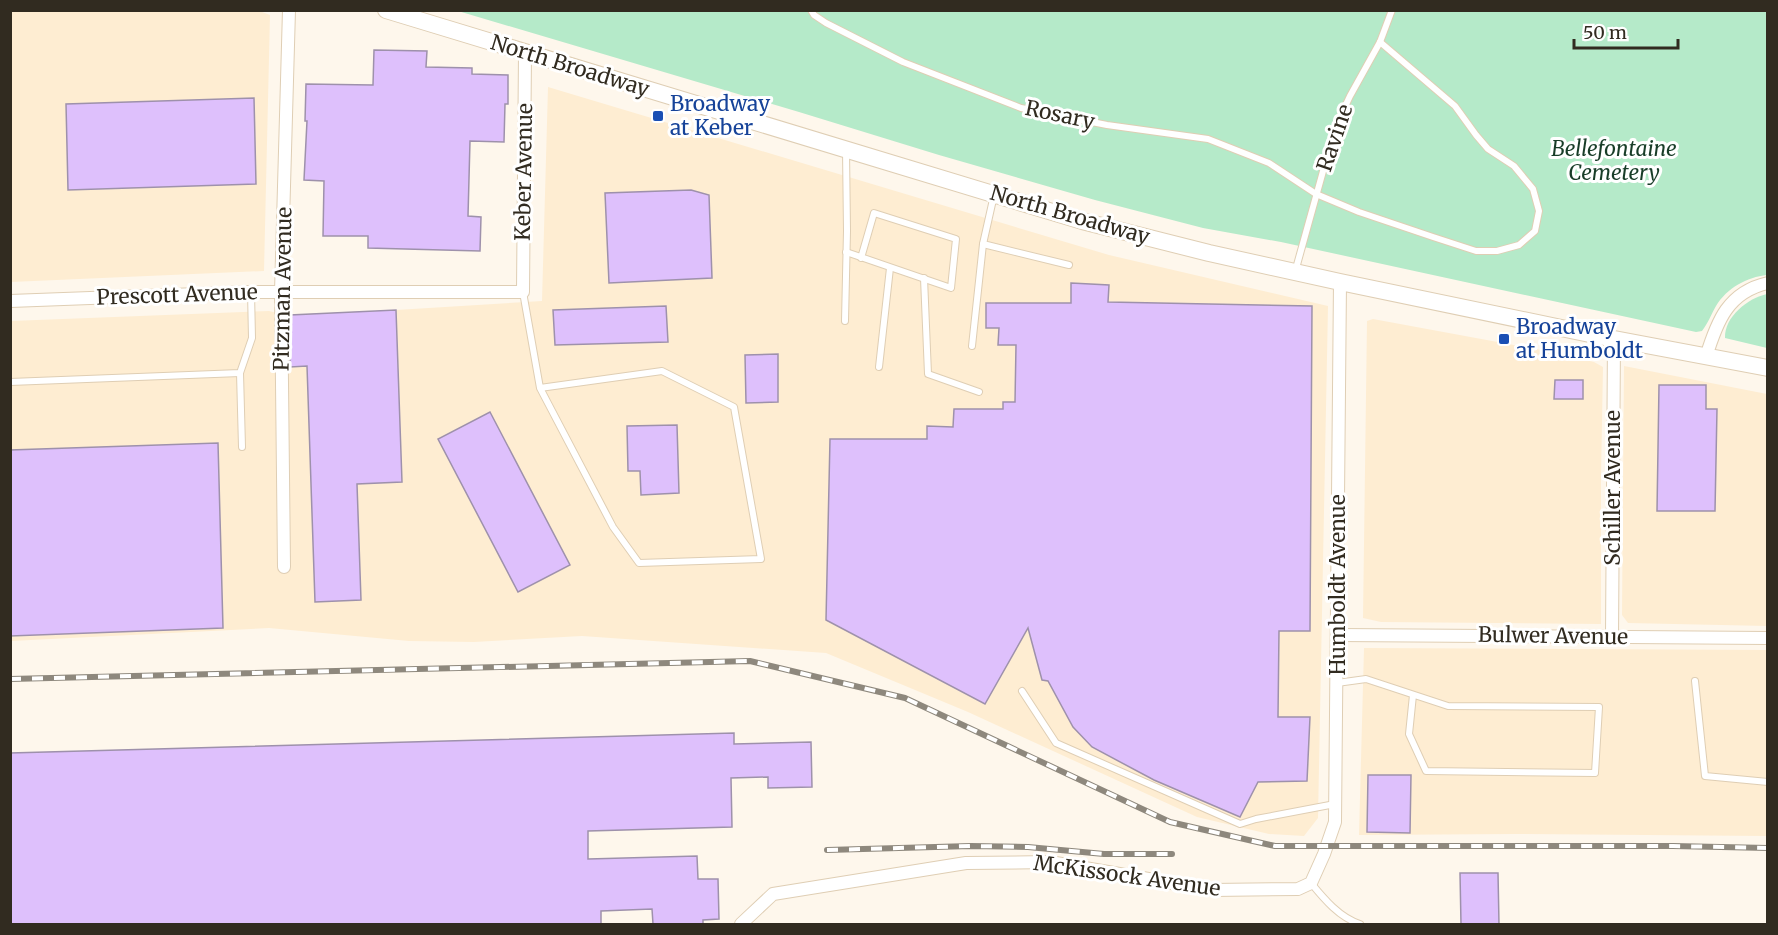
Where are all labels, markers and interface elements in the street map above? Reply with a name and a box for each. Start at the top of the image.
scale bar [1574,12,1678,50]
text: 50 m [1583,21,1627,44]
street label: North Broadway [487,29,654,103]
place label: Broadway at Keber [670,90,771,141]
street label: Rosary [1023,94,1098,135]
street label: Ravine [1310,101,1359,175]
street label: Keber Avenue [509,103,538,241]
marker: Broadway at Keber [651,109,665,123]
park label: Bellefontaine Cemetery [1551,135,1677,186]
street label: North Broadway [987,179,1154,250]
street label: Pitzman Avenue [268,207,297,371]
street label: Prescott Avenue [96,278,258,311]
place label: Broadway at Humboldt [1516,313,1643,364]
marker: Broadway at Humboldt [1497,332,1511,346]
street label: Schiller Avenue [1599,410,1626,566]
street label: Humboldt Avenue [1324,494,1351,676]
street label: Bulwer Avenue [1478,621,1628,650]
street label: McKissock Avenue [1032,849,1222,902]

